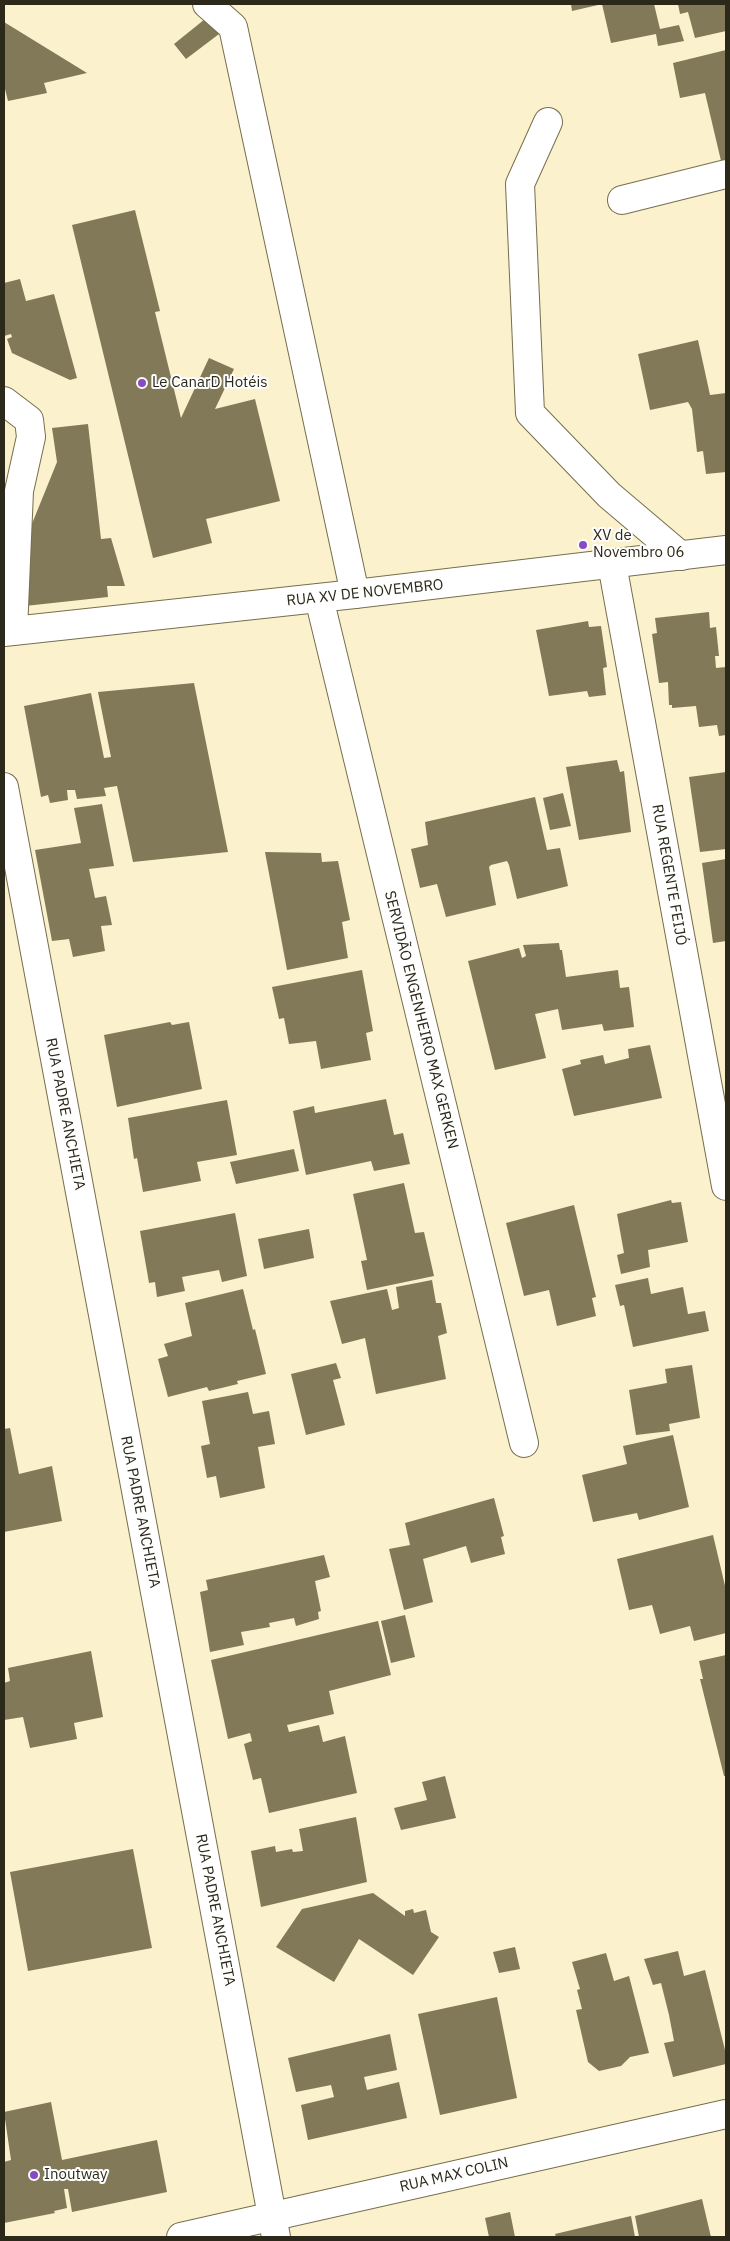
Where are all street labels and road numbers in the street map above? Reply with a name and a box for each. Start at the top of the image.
street label: RUA XV DE NOVEMBRO [286,576,444,610]
street label: RUA REGENTE FEIJÓ [648,803,690,947]
street label: SERVIDÃO ENGENHEIRO MAX GERKEN [380,889,462,1151]
street label: RUA PADRE ANCHIETA [41,1036,89,1192]
street label: RUA PADRE ANCHIETA [116,1434,164,1590]
street label: RUA PADRE ANCHIETA [191,1832,239,1988]
street label: RUA MAX COLIN [398,2154,510,2196]

